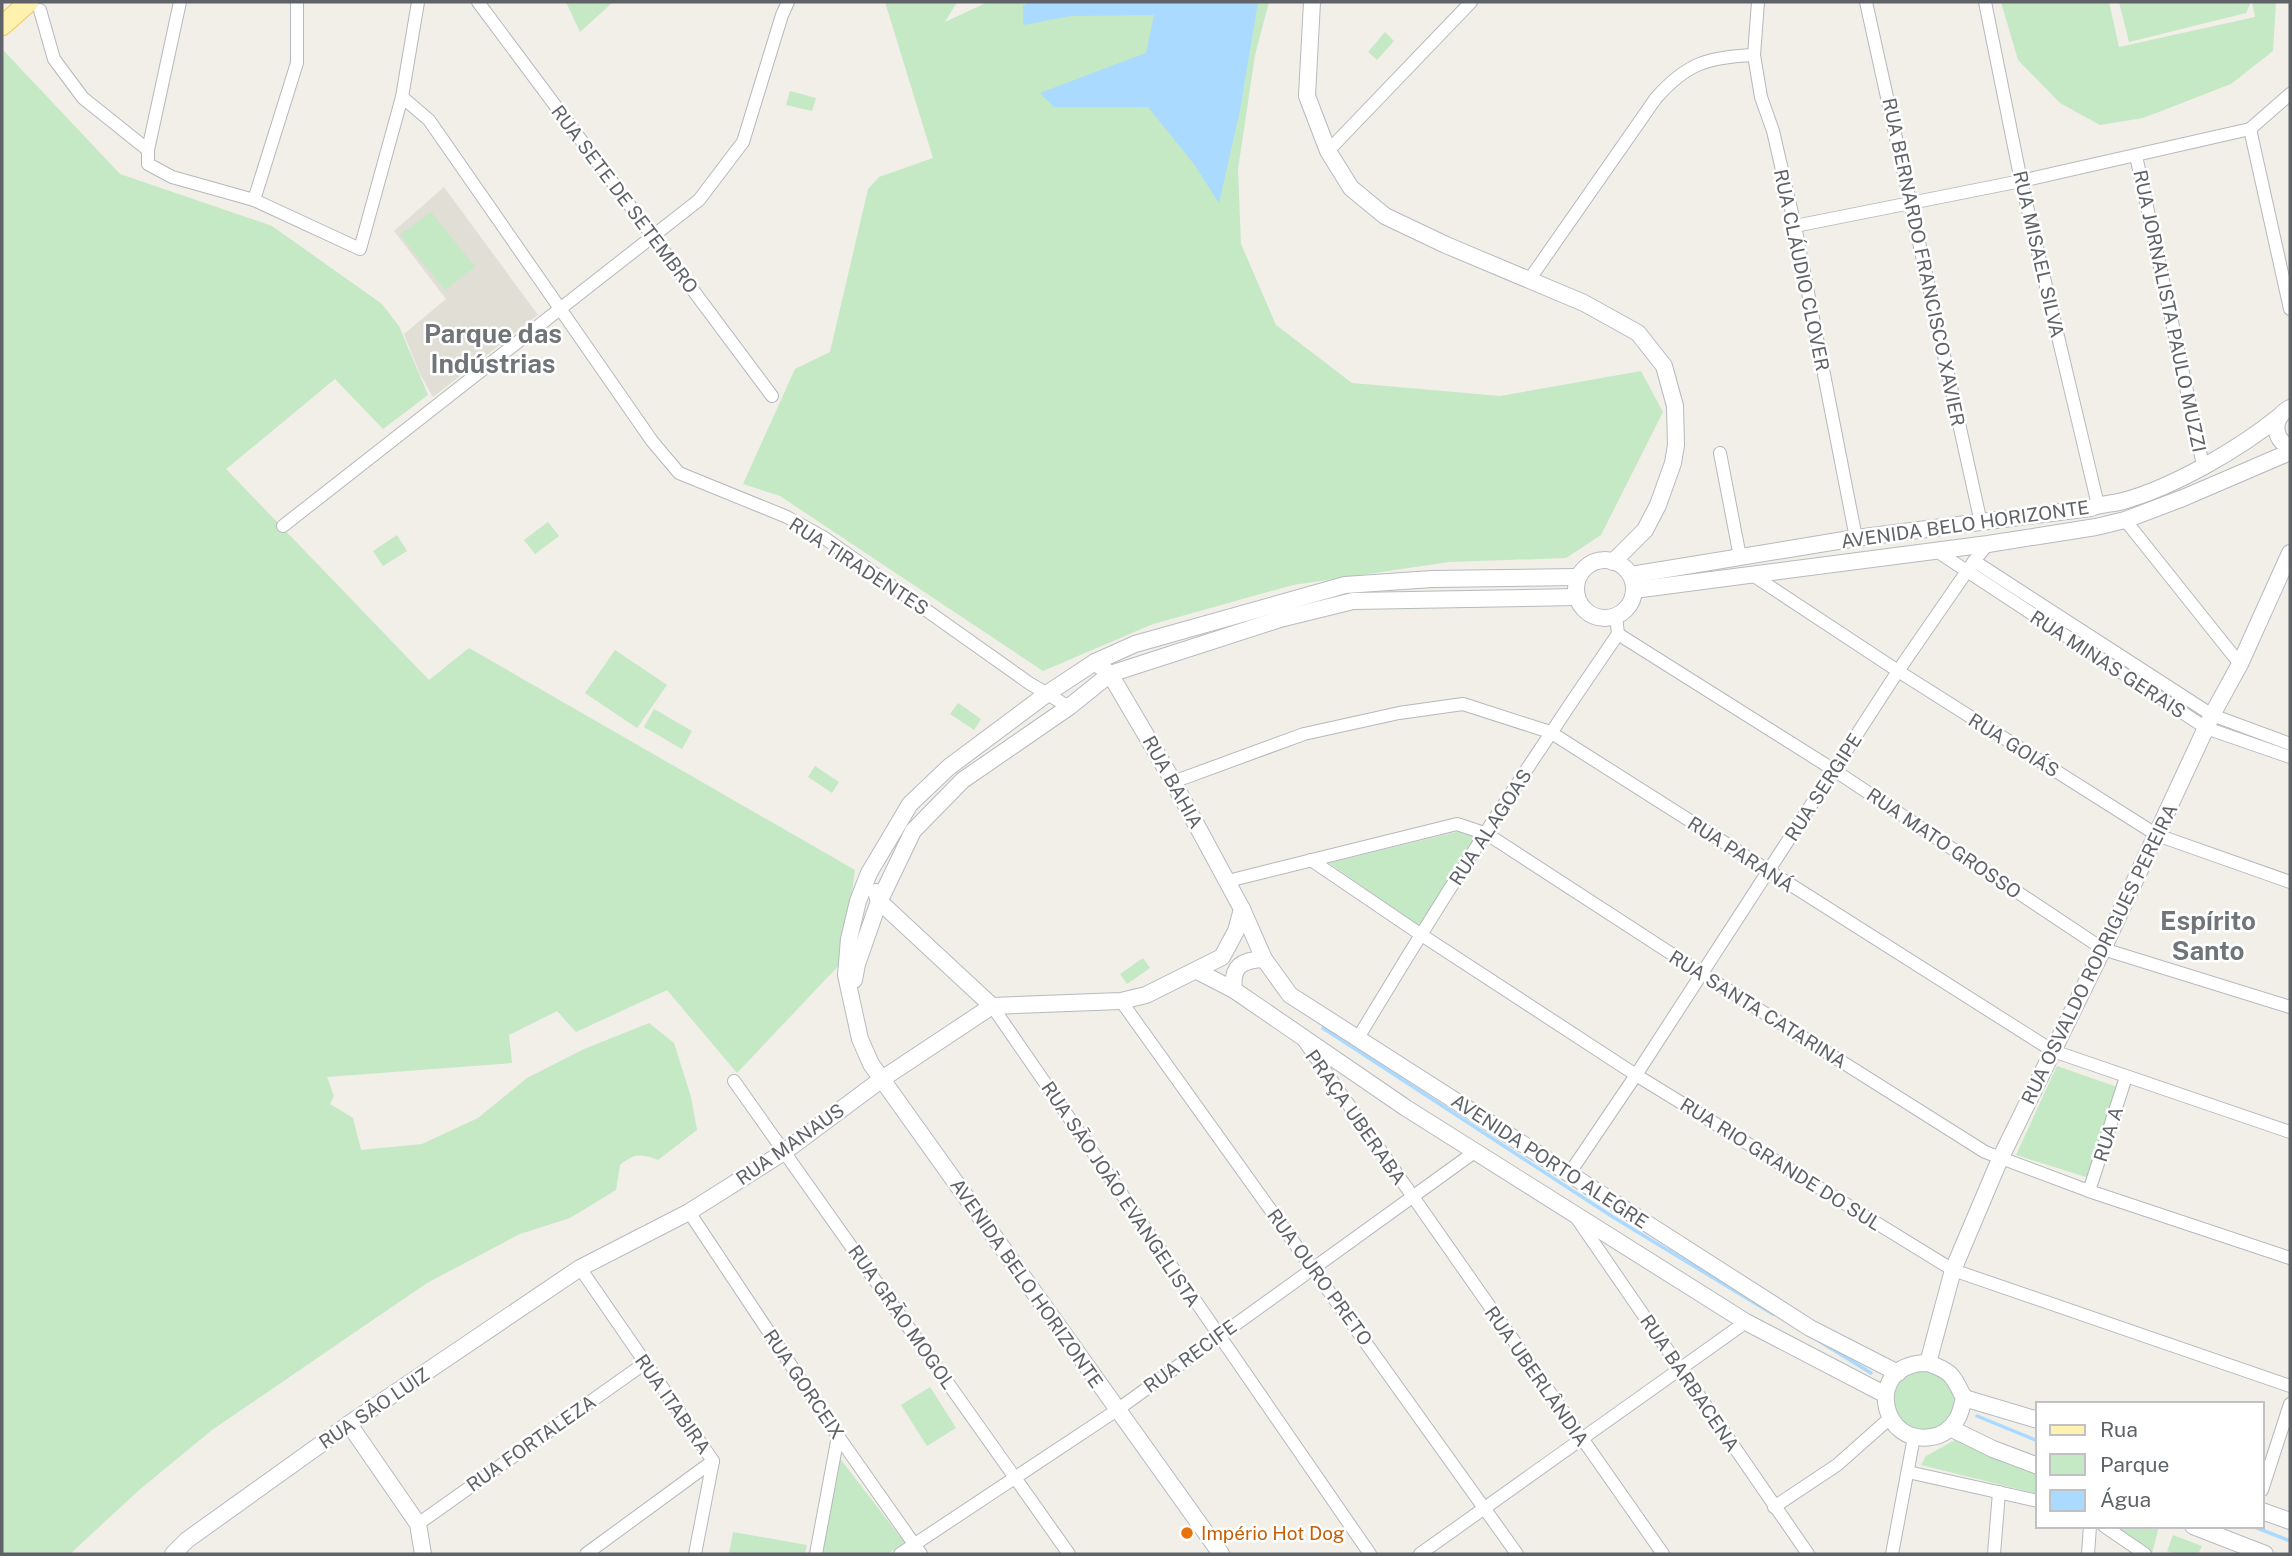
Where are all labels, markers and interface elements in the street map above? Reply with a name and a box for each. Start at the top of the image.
street label: RUA BERNARDO FRANCISCO XAVIER [1878,96,1970,428]
street label: RUA SETE DE SETEMBRO [547,101,703,297]
street label: RUA CLÁUDIO CLOVER [1770,167,1834,373]
street label: RUA MISAEL SILVA [2009,168,2069,340]
street label: RUA JORNALISTA PAULO MUZZI [2129,168,2211,454]
district label: Parque das Indústrias [424,318,562,379]
street label: AVENIDA BELO HORIZONTE [1839,496,2091,552]
street label: RUA TIRADENTES [785,513,933,619]
street label: RUA MINAS GERAIS [2026,606,2190,722]
street label: RUA GOIÁS [1965,709,2063,781]
street label: RUA SERGIPE [1780,729,1866,845]
street label: RUA BAHIA [1138,732,1208,832]
street label: RUA ALAGOAS [1444,765,1536,889]
street label: RUA MATO GROSSO [1863,783,2025,903]
street label: RUA OSVALDO RODRIGUES PEREIRA [2016,800,2182,1108]
street label: RUA PARANÁ [1684,812,1798,896]
district label: Espírito Santo [2160,905,2256,966]
street label: RUA SANTA CATARINA [1665,945,1851,1073]
street label: PRAÇA UBERABA [1301,1045,1411,1189]
street label: RUA SÃO JOÃO EVANGELISTA [1037,1077,1205,1311]
street label: AVENIDA PORTO ALEGRE [1448,1089,1652,1233]
street label: RUA RIO GRANDE DO SUL [1676,1093,1886,1235]
street label: RUA MANAUS [732,1099,848,1189]
street label: RUA A [2089,1104,2127,1164]
street label: AVENIDA BELO HORIZONTE [946,1174,1108,1392]
street label: RUA OURO PRETO [1263,1204,1377,1350]
street label: RUA GRÃO MOGOL [844,1241,960,1393]
street label: RUA UBERLÂNDIA [1481,1302,1593,1450]
street label: RUA BARBACENA [1636,1310,1744,1456]
street label: RUA RECIFE [1139,1315,1241,1397]
street label: RUA GORCEIX [759,1325,849,1443]
street label: RUA ITABIRA [631,1350,715,1458]
street label: RUA SÃO LUIZ [315,1363,433,1453]
street label: RUA FORTALEZA [462,1390,600,1496]
legend [2036,1402,2264,1528]
text: Rua [2100,1417,2138,1442]
text: Parque [2100,1452,2169,1477]
text: Água [2100,1487,2151,1512]
place label: Império Hot Dog [1201,1522,1345,1544]
marker: Império Hot Dog [1179,1525,1195,1541]

